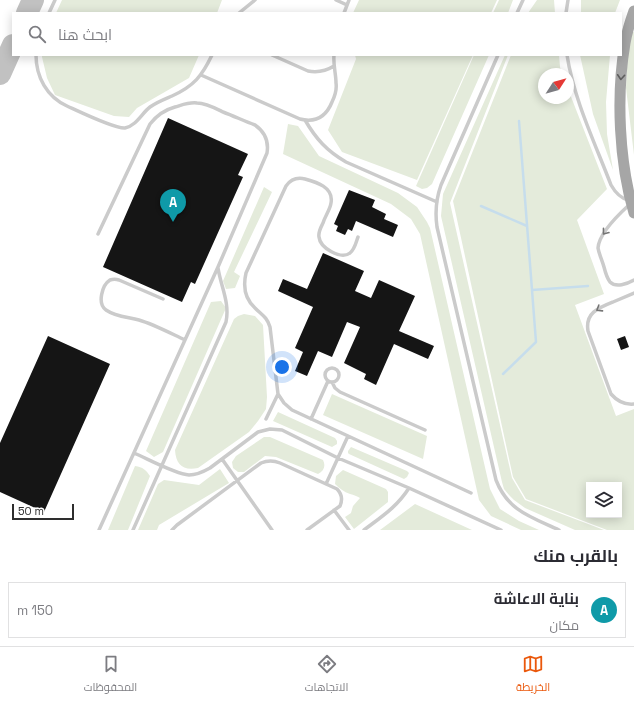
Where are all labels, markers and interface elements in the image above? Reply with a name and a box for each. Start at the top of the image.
search box [12,12,622,56]
icon: search [26,23,48,45]
text: ابحث هنا [58,25,112,44]
north arrow [538,68,574,104]
one-way arrow [617,74,626,80]
pin: A [160,189,186,222]
one-way arrow [603,227,610,234]
one-way arrow [596,304,603,311]
your location [272,357,292,377]
map controls [586,482,622,518]
button: layers [586,482,622,518]
scale bar [12,502,74,521]
text: 50 m [18,504,44,518]
text: بالقرب منك [533,545,618,567]
text: بناية الاعاشة [494,589,579,608]
text: 150 m [17,602,53,619]
text: A [600,602,608,619]
text: مكان [550,617,579,634]
tab: المحفوظات [84,653,137,697]
tab: الاتجاهات [305,653,348,697]
tab: الخريطة [516,653,550,697]

